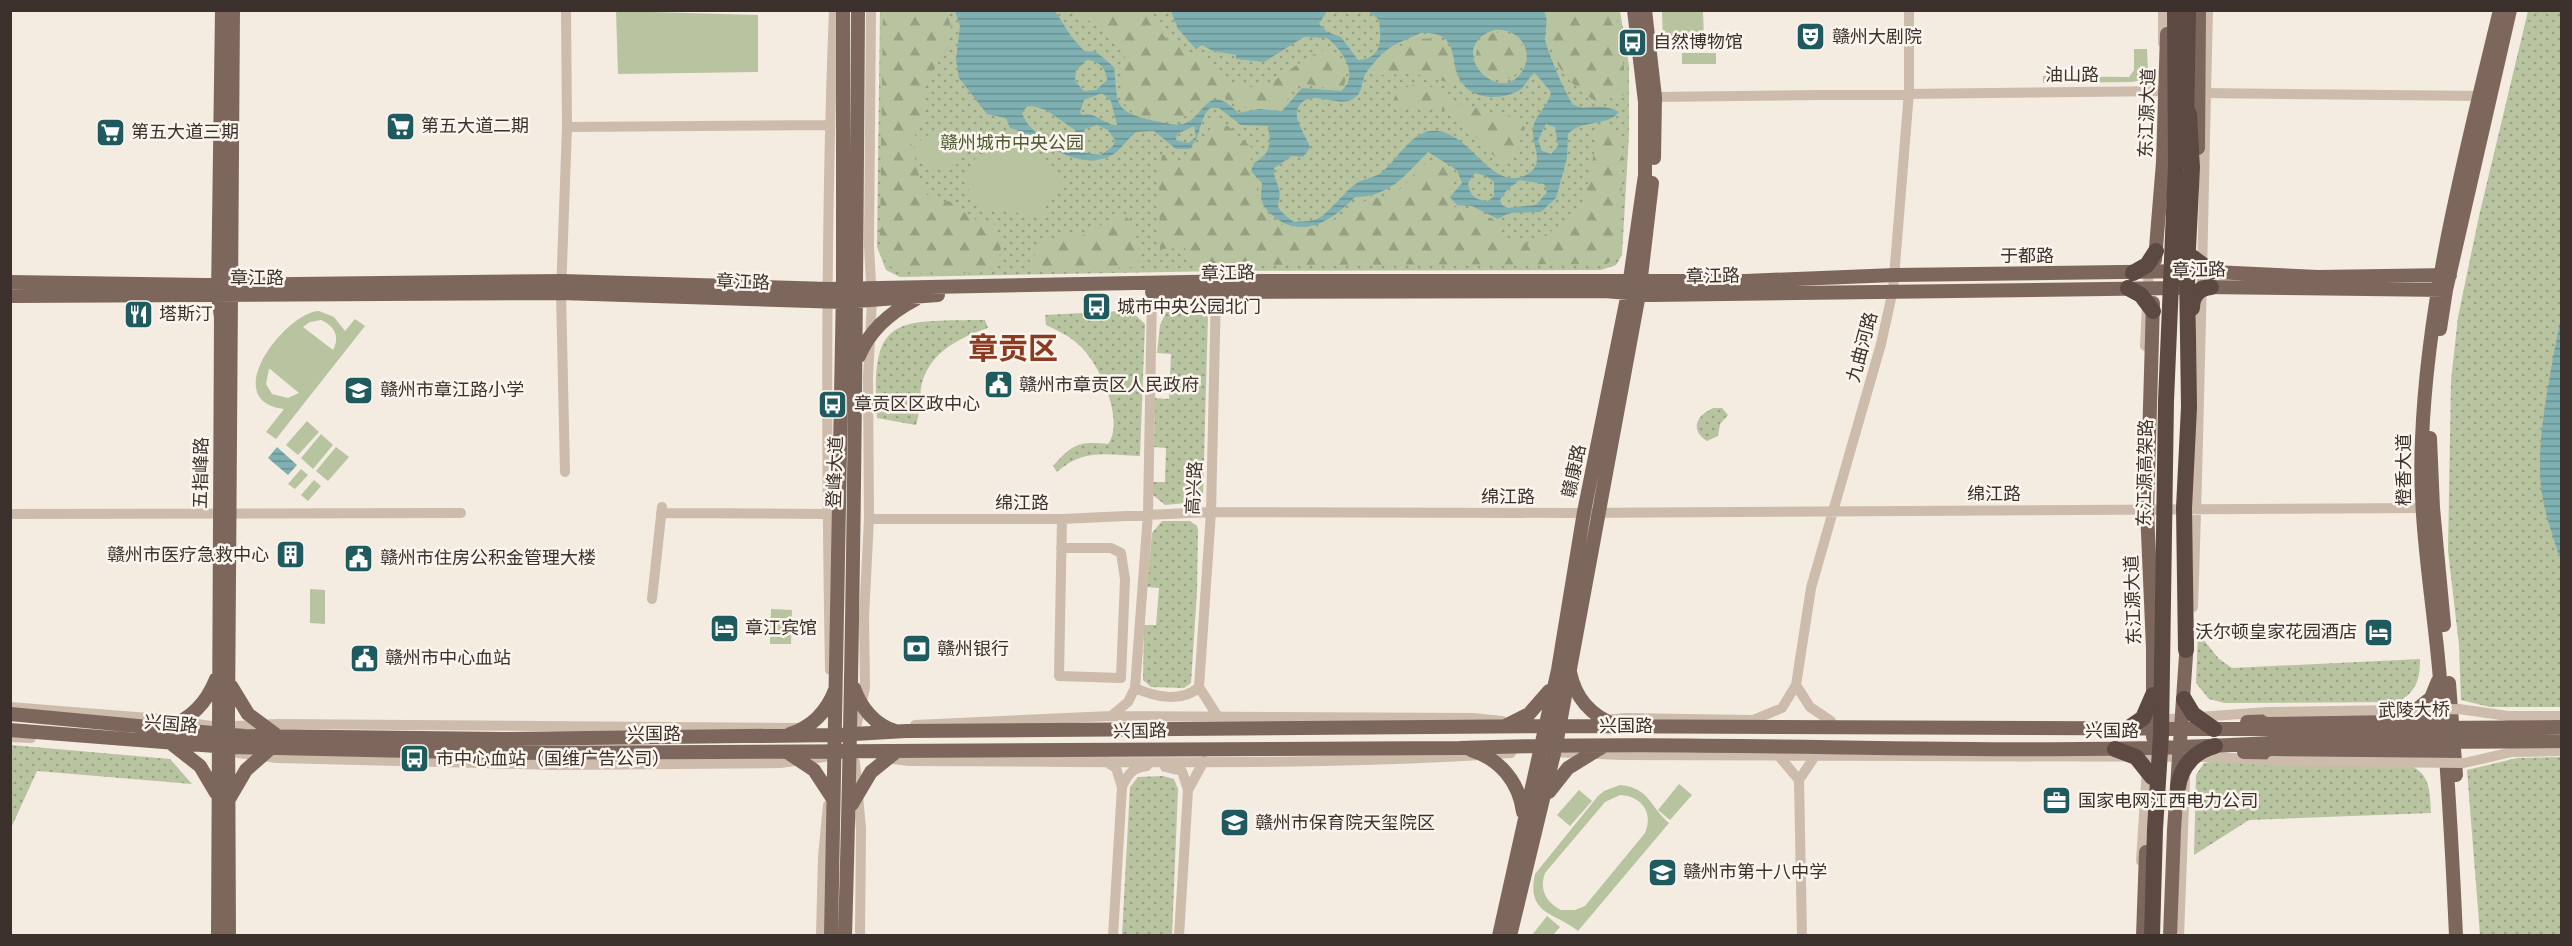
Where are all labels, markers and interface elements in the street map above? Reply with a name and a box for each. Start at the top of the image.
theatre icon: 赣州大剧院 [1795,21,1827,53]
bus stop icon: 自然博物馆 [1616,26,1648,58]
place label: 赣州大剧院 [1832,27,1922,48]
place label: 自然博物馆 [1653,32,1743,53]
street label: 油山路 [2045,65,2099,86]
street label: 东江源大道 [2135,68,2160,158]
supermarket icon: 第五大道二期 [384,110,416,142]
supermarket icon: 第五大道三期 [94,116,126,148]
place label: 第五大道二期 [421,116,529,137]
place label: 第五大道三期 [131,122,239,143]
park label: 赣州城市中央公园 [940,133,1084,154]
street label: 于都路 [2000,246,2054,267]
street label: 章江路 [2172,260,2226,281]
street label: 章江路 [1201,263,1255,284]
street label: 章江路 [1686,266,1740,287]
street label: 章江路 [230,268,284,289]
street label: 章江路 [716,271,770,294]
bus stop icon: 城市中央公园北门 [1080,291,1112,323]
place label: 城市中央公园北门 [1117,297,1261,318]
restaurant icon: 塔斯汀 [122,298,154,330]
place label: 塔斯汀 [159,304,213,325]
street label: 九曲河路 [1843,310,1882,385]
district label: 章贡区 [968,332,1058,368]
public building icon: 赣州市章贡区人民政府 [982,369,1014,401]
school or university icon: 赣州市章江路小学 [343,374,375,406]
place label: 赣州市章贡区人民政府 [1019,375,1199,396]
place label: 赣州市章江路小学 [380,380,524,401]
bus stop icon: 章贡区区政中心 [817,388,849,420]
place label: 章贡区区政中心 [854,394,980,415]
street label: 东江源高架路 [2134,419,2157,527]
street label: 橙香大道 [2394,434,2415,506]
street label: 登峰大道 [824,436,847,508]
street label: 五指峰路 [190,437,213,509]
street label: 赣康路 [1559,443,1590,500]
street label: 高兴路 [1183,461,1206,516]
street label: 绵江路 [1967,484,2021,505]
street label: 绵江路 [1481,487,1535,508]
street label: 绵江路 [995,493,1049,514]
building icon: 赣州市医疗急救中心 [274,539,306,571]
public building icon: 赣州市住房公积金管理大楼 [343,542,375,574]
place label: 赣州市医疗急救中心 [107,545,269,566]
place label: 赣州市住房公积金管理大楼 [380,548,596,569]
street label: 东江源大道 [2121,555,2146,645]
hotel icon: 章江宾馆 [708,612,740,644]
hotel icon: 沃尔顿皇家花园酒店 [2362,616,2394,648]
place label: 章江宾馆 [745,618,817,639]
place label: 沃尔顿皇家花园酒店 [2195,622,2357,643]
bank icon: 赣州银行 [900,633,932,665]
place label: 赣州银行 [937,639,1009,660]
public building icon: 赣州市中心血站 [348,642,380,674]
place label: 赣州市中心血站 [385,648,511,669]
street label: 武陵大桥 [2378,699,2450,722]
street label: 兴国路 [143,712,199,737]
street label: 兴国路 [1599,716,1653,737]
street label: 兴国路 [1113,721,1167,742]
street label: 兴国路 [2085,721,2139,742]
street label: 兴国路 [627,724,681,745]
bus stop icon: 市中心血站（国维广告公司） [399,743,431,775]
place label: 市中心血站（国维广告公司） [436,749,670,770]
office icon: 国家电网江西电力公司 [2041,785,2073,817]
place label: 国家电网江西电力公司 [2078,791,2258,812]
school or university icon: 赣州市保育院天玺院区 [1218,807,1250,839]
place label: 赣州市保育院天玺院区 [1255,813,1435,834]
school or university icon: 赣州市第十八中学 [1646,856,1678,888]
place label: 赣州市第十八中学 [1683,862,1827,883]

